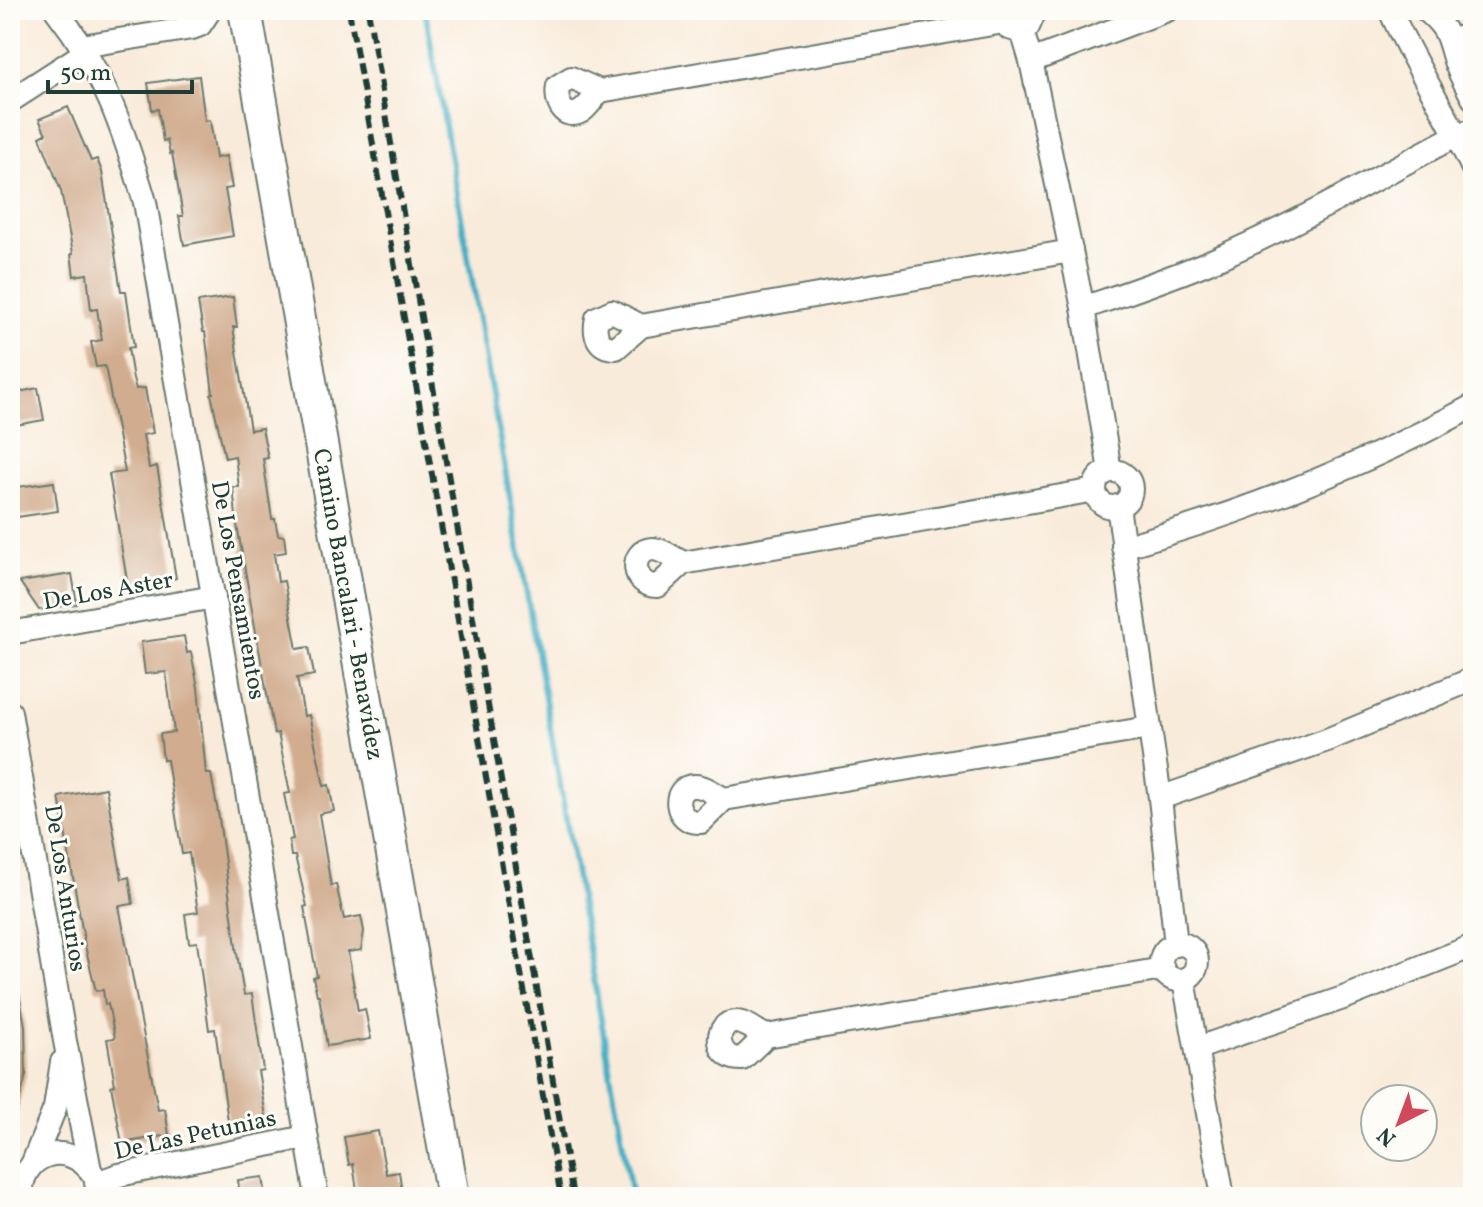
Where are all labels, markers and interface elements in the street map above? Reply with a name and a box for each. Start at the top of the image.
scale bar [48,44,192,94]
text: 50 m [60,57,112,91]
street label: Camino Bancalari - Benavídez [303,446,391,763]
street label: De Los Pensamientos [201,478,273,702]
street label: De Los Aster [41,564,176,620]
street label: De Los Anturios [34,802,94,974]
north arrow [1359,1083,1439,1163]
street label: De Las Petunias [111,1102,280,1170]
text: N [1371,1119,1404,1153]

